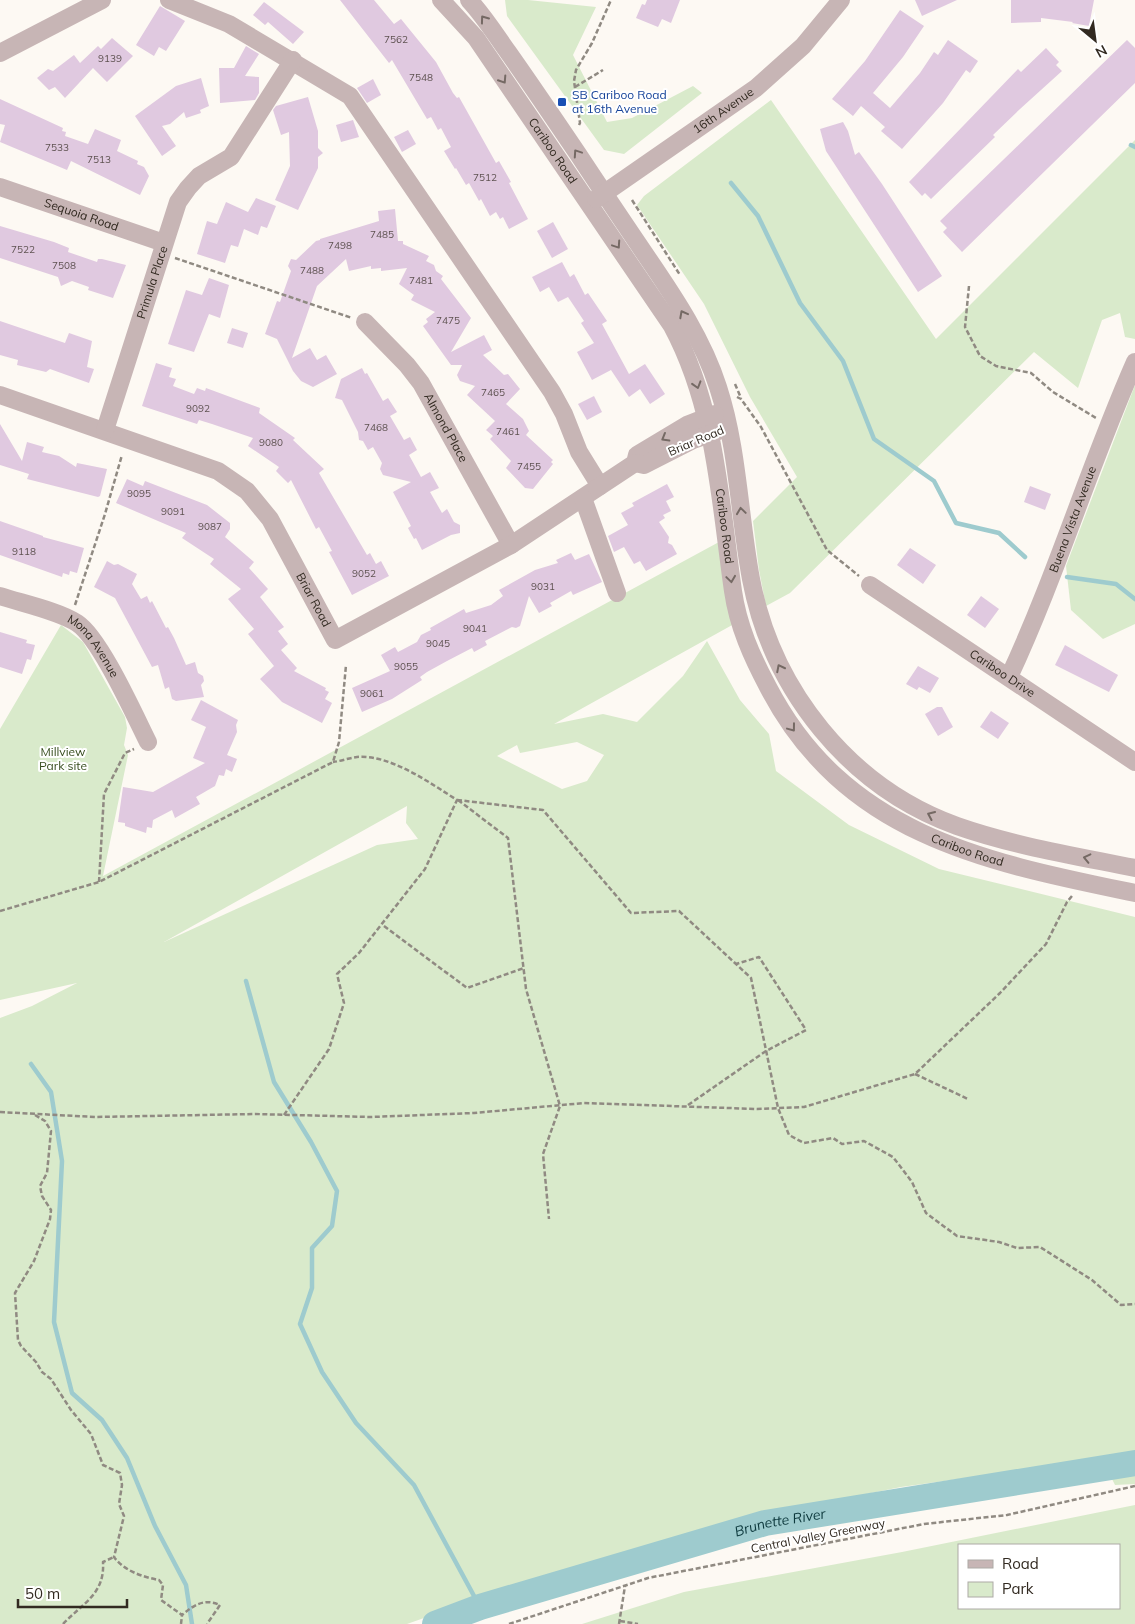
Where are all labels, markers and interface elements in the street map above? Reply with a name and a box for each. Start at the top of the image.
one-way arrow [481,15,490,25]
north arrow [1070,15,1120,65]
house number: 7562 [384,33,408,46]
text: N [1092,41,1110,62]
house number: 9139 [98,52,122,65]
house number: 7548 [409,71,433,84]
one-way arrow [497,74,506,83]
street label: 16th Avenue [690,84,756,137]
place label: SB Cariboo Road at 16th Avenue [572,87,667,116]
marker: SB Cariboo Road at 16th Avenue [556,96,568,108]
street label: Cariboo Road [526,115,581,186]
house number: 7533 [45,141,69,154]
one-way arrow [574,149,583,158]
house number: 7513 [87,153,111,166]
house number: 7512 [473,171,497,184]
street label: Sequoia Road [42,195,121,234]
house number: 7485 [370,228,394,241]
house number: 7498 [328,239,352,252]
one-way arrow [611,239,620,248]
house number: 7522 [11,243,35,256]
street label: Primula Place [133,244,170,321]
house number: 7508 [52,259,76,272]
house number: 7488 [300,264,324,277]
house number: 7481 [409,274,433,287]
one-way arrow [680,310,690,319]
house number: 7475 [436,314,460,327]
one-way arrow [692,380,702,388]
house number: 7465 [481,386,505,399]
street label: Almond Place [421,390,471,465]
house number: 9092 [186,402,210,415]
house number: 7468 [364,421,388,434]
street label: Briar Road [665,422,726,459]
house number: 7461 [496,425,520,438]
one-way arrow [661,432,670,442]
house number: 9080 [259,436,283,449]
house number: 7455 [517,460,541,473]
street label: Buena Vista Avenue [1046,464,1099,575]
house number: 9095 [127,487,151,500]
street label: Cariboo Road [713,487,737,565]
house number: 9091 [161,505,185,518]
one-way arrow [737,506,747,515]
house number: 9087 [198,520,222,533]
house number: 9118 [12,545,36,558]
house number: 9052 [352,567,376,580]
street label: Briar Road [293,570,335,629]
one-way arrow [726,575,736,583]
house number: 9031 [531,580,555,593]
street label: Mona Avenue [65,611,122,680]
house number: 9041 [463,622,487,635]
house number: 9045 [426,637,450,650]
street label: Cariboo Drive [967,646,1038,700]
house number: 9055 [394,660,418,673]
one-way arrow [776,664,786,673]
house number: 9061 [360,687,384,700]
one-way arrow [787,722,795,731]
park label: Millview Park site [39,744,87,773]
one-way arrow [927,811,936,822]
street label: Cariboo Road [929,830,1005,869]
one-way arrow [1083,853,1092,864]
water label: Brunette River [732,1504,828,1541]
street label: Central Valley Greenway [749,1515,887,1556]
legend [958,1544,1120,1609]
text: Road [1002,1554,1039,1573]
scale bar [18,1576,126,1608]
text: Park [1002,1579,1034,1598]
text: 50 m [25,1584,60,1603]

